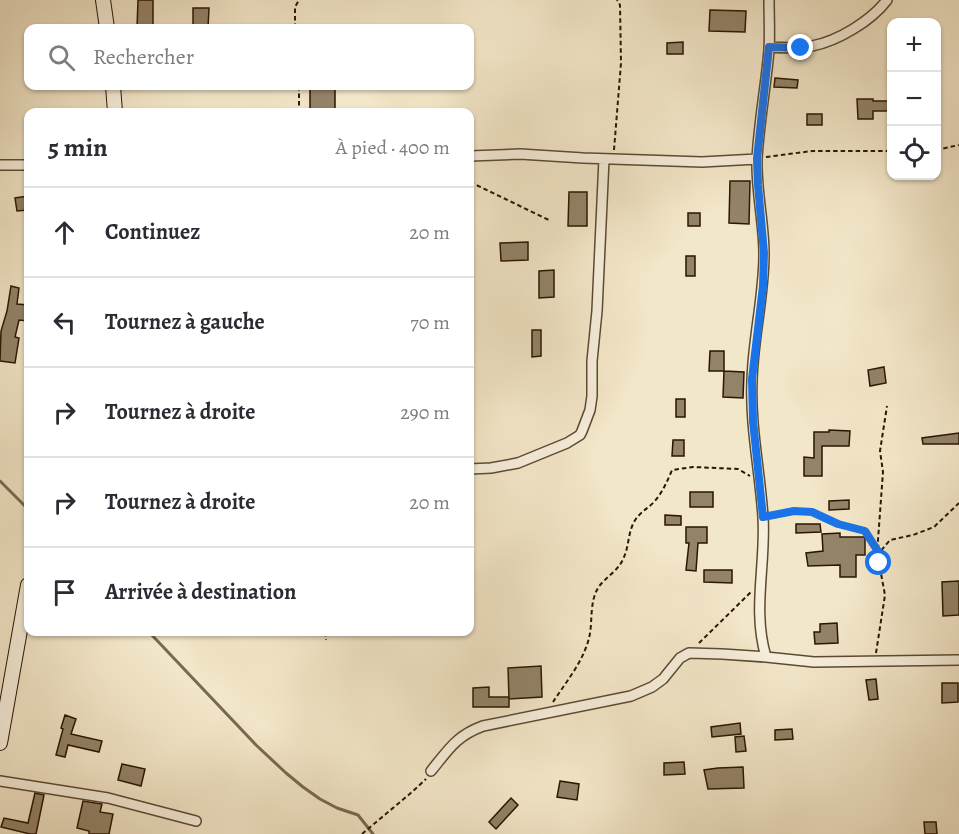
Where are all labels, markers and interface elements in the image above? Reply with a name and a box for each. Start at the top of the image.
map controls [887,18,941,180]
button: + [887,18,941,72]
search box [24,24,474,90]
route end [787,34,813,60]
icon: search [45,41,78,74]
text: Rechercher [93,42,194,72]
button: − [887,72,941,126]
button: locate [887,126,941,180]
text: 5 min [48,130,108,165]
text: À pied · 400 m [336,134,450,161]
icon: ahead [48,216,81,249]
text: Continuez [105,217,200,247]
text: 20 m [409,219,450,246]
icon: left [48,306,81,339]
text: Tournez à gauche [105,307,265,337]
text: 70 m [410,309,450,336]
icon: right [48,396,81,429]
text: Tournez à droite [105,397,256,427]
text: 290 m [400,399,450,426]
icon: right [48,486,81,519]
text: Tournez à droite [105,487,256,517]
text: 20 m [409,489,450,516]
route start [865,549,891,575]
icon: arrive [48,576,81,609]
text: Arrivée à destination [105,577,296,607]

